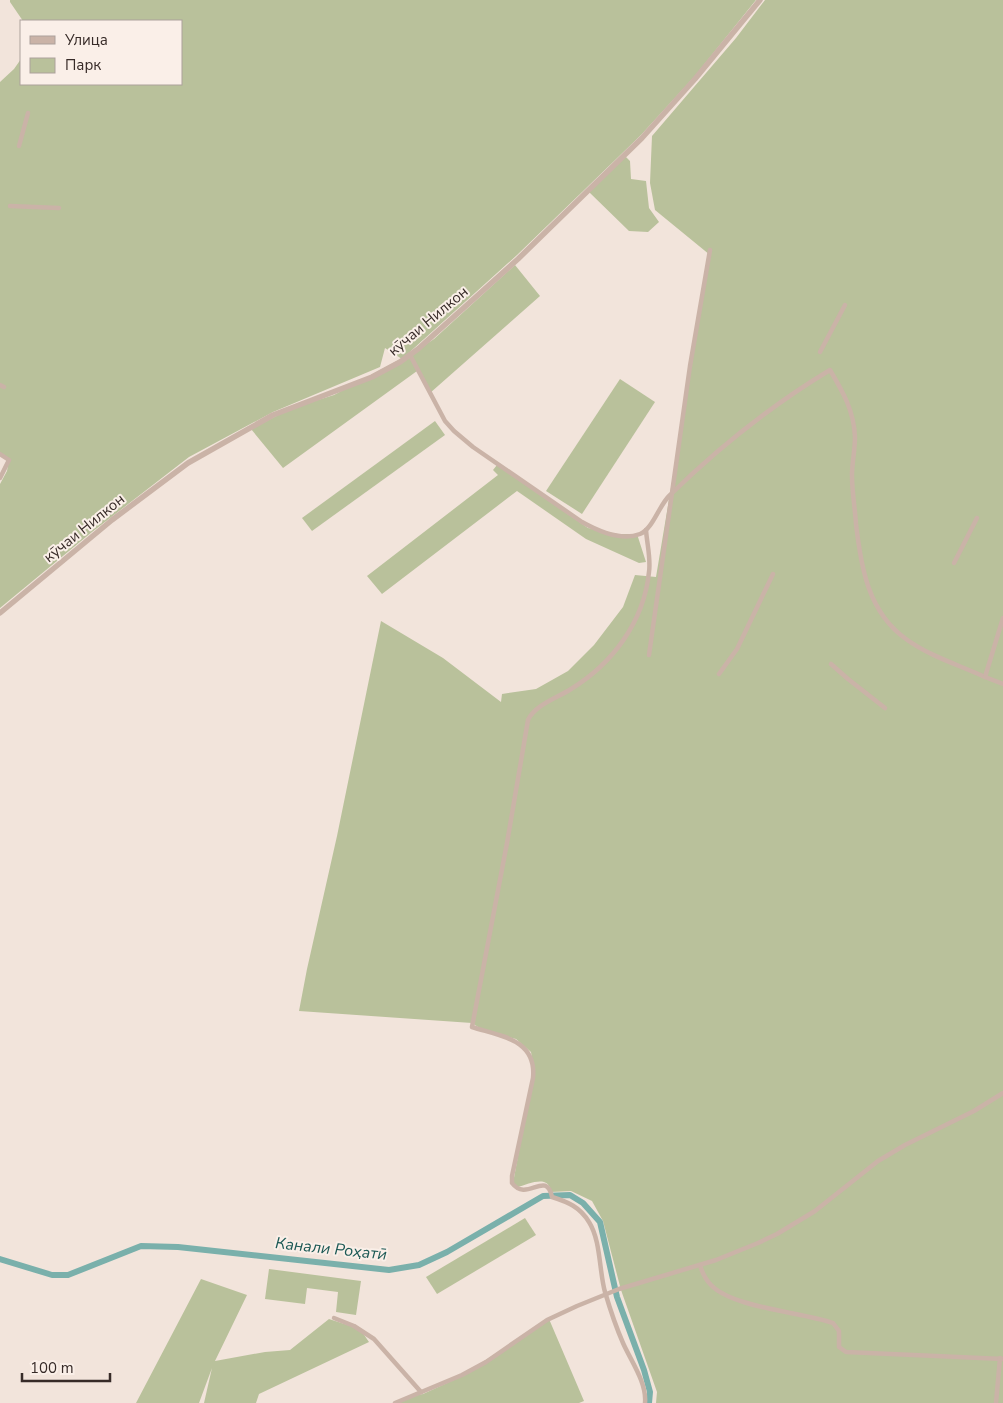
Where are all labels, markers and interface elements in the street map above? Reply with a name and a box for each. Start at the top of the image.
legend [20,20,182,85]
text: Улица [64,30,108,50]
text: Парк [65,55,101,75]
street label: кӯчаи Нилкон [384,282,472,360]
street label: кӯчаи Нилкон [39,489,129,567]
water label: Канали Роҳатӣ [274,1232,388,1266]
scale bar [22,1350,110,1382]
text: 100 m [30,1358,74,1378]

